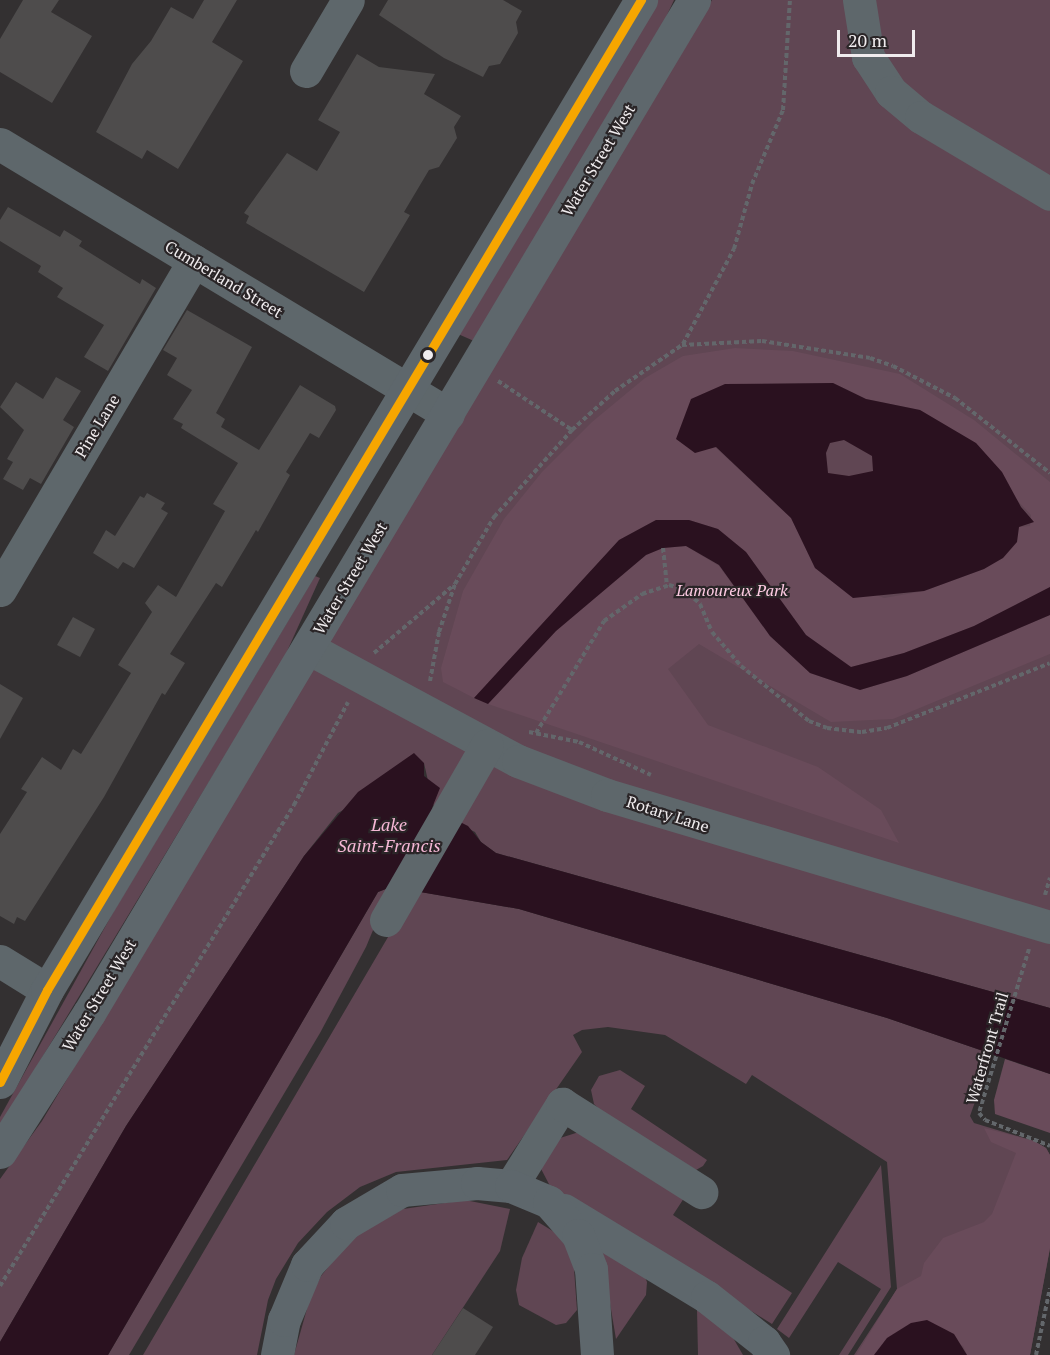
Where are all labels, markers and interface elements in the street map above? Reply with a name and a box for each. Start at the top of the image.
scale bar [840,18,918,56]
text: 20 m [848,28,887,52]
street label: Water Street West [557,100,639,220]
street label: Cumberland Street [162,236,286,322]
unlabelled marker [422,349,434,361]
street label: Pine Lane [71,391,123,461]
street label: Water Street West [309,518,391,638]
park label: Lamoureux Park [676,580,788,600]
street label: Rotary Lane [624,792,712,836]
water label: Lake Saint-Francis [337,814,441,856]
street label: Water Street West [58,935,140,1055]
street label: Waterfront Trail [962,990,1012,1106]

